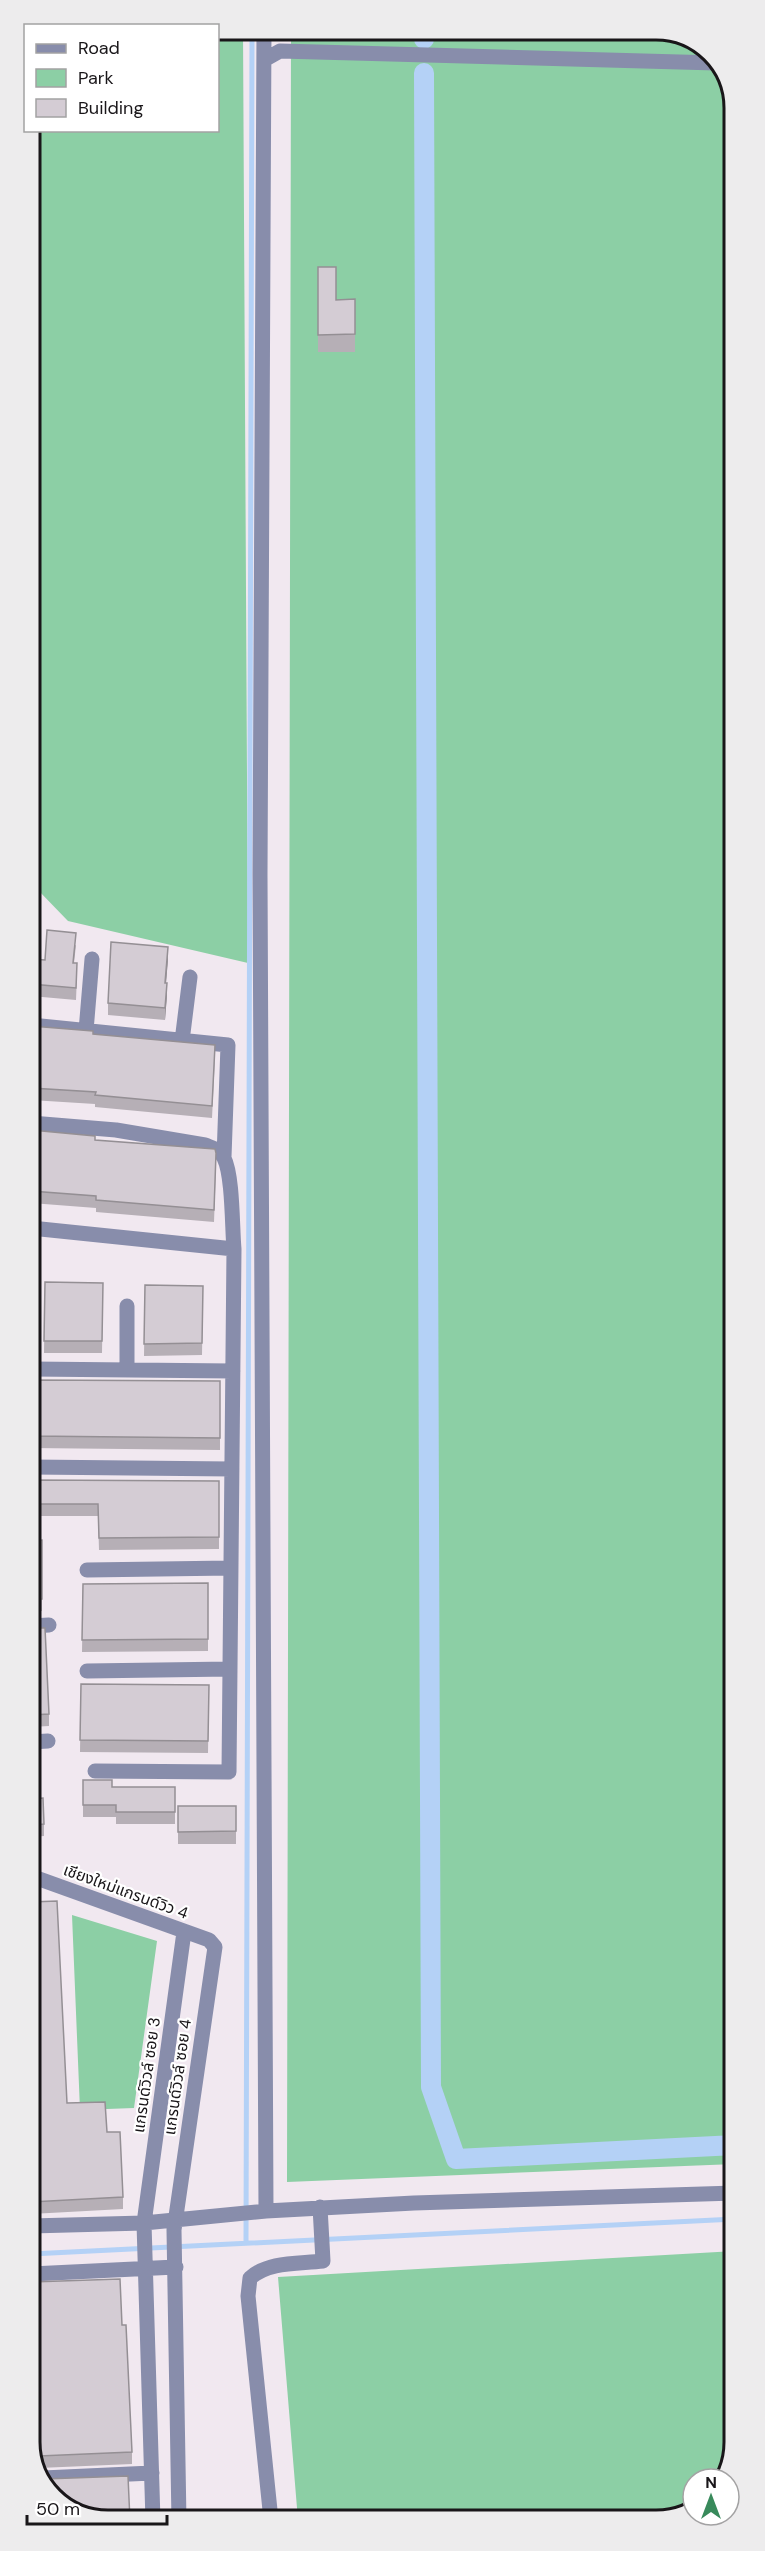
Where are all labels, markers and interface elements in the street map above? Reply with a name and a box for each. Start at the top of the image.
legend [24,24,219,132]
text: Road [78,36,120,60]
text: Park [78,66,114,90]
text: Building [78,96,143,120]
street label: เชียงใหม่แกรนด์วิว 4 [61,1859,191,1924]
street label: แกรนด์วิวล์ ซอย 3 [128,2016,165,2134]
street label: แกรนด์วิวล์ ซอย 4 [159,2017,196,2136]
north arrow [681,2467,741,2527]
text: N [705,2472,717,2493]
scale bar [27,2488,166,2526]
text: 50 m [36,2497,80,2521]

